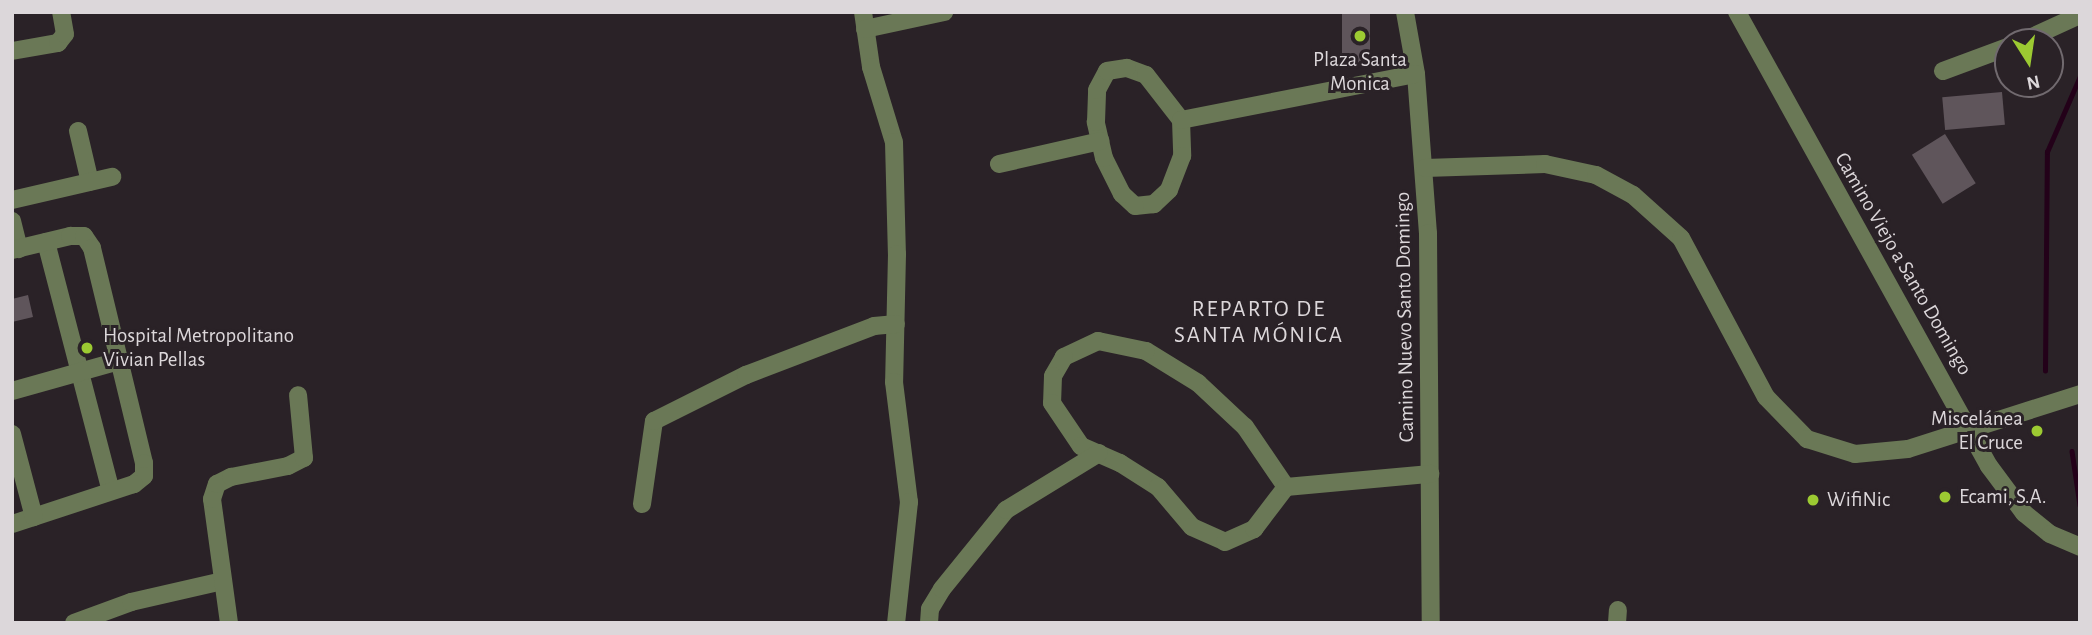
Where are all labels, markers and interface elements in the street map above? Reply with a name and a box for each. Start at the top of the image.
marker: Plaza Santa Monica [1352,28,1368,44]
north arrow [1994,28,2064,98]
place label: Plaza Santa Monica [1313,47,1407,97]
text: N [2025,71,2041,93]
street label: Camino Viejo a Santo Domingo [1829,148,1977,380]
street label: Camino Nuevo Santo Domingo [1390,191,1420,443]
district label: REPARTO DE SANTA MÓNICA [1175,296,1343,350]
place label: Hospital Metropolitano Vivian Pellas [103,323,294,373]
marker: Hospital Metropolitano Vivian Pellas [77,338,97,358]
place label: Miscelánea El Cruce [1931,406,2023,456]
marker: Miscelánea El Cruce [2029,423,2045,439]
place label: Ecami, S.A. [1959,484,2046,510]
place label: WifiNic [1827,487,1890,513]
marker: Ecami, S.A. [1937,489,1953,505]
marker: WifiNic [1805,492,1821,508]

